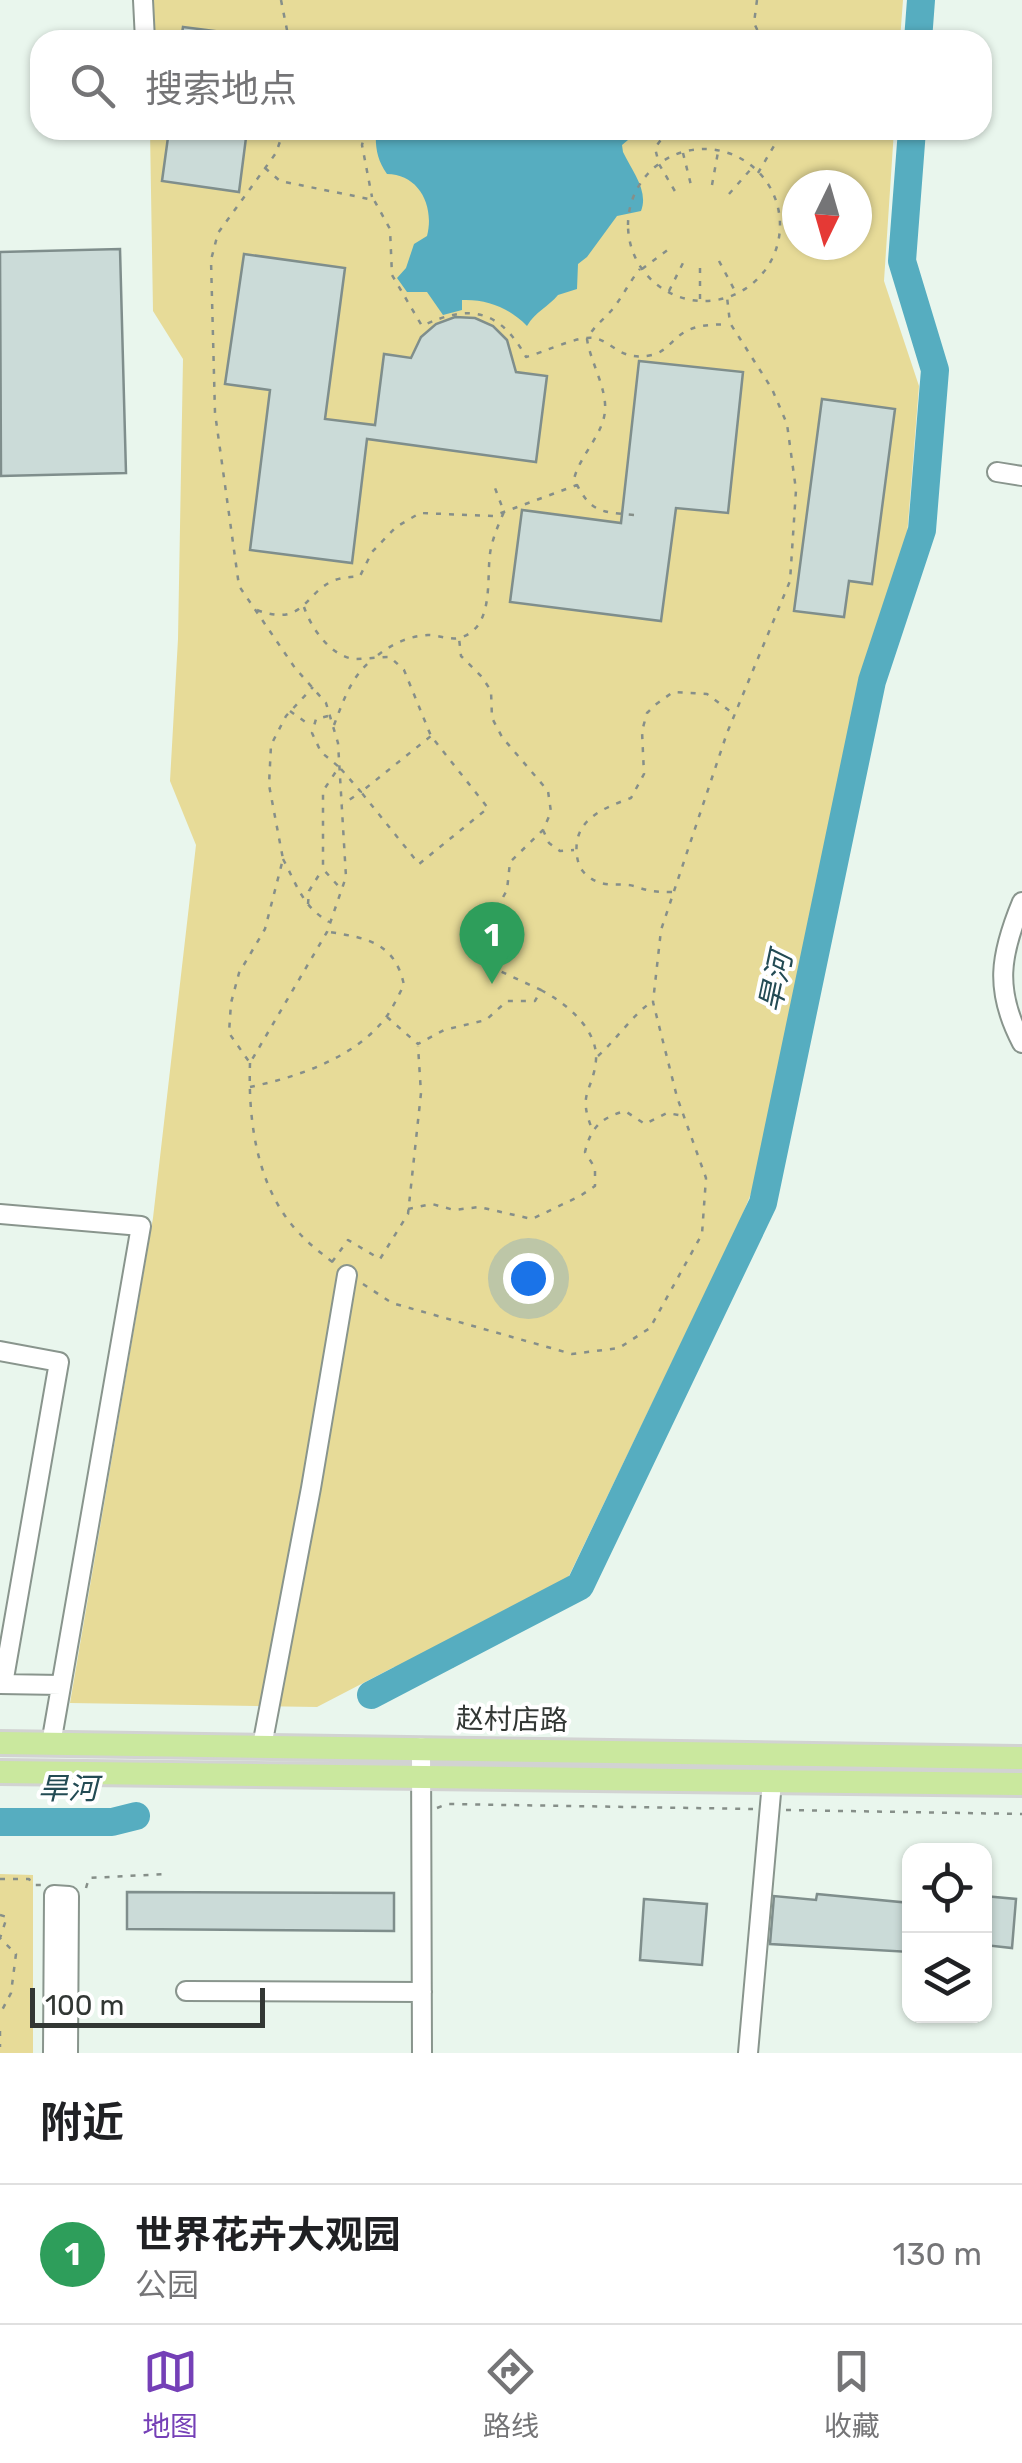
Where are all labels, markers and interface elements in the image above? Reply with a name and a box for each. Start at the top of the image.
search box [30,30,992,140]
icon: search [65,58,120,113]
text: 搜索地点 [145,66,297,112]
north arrow [782,170,872,260]
pin: 1 [460,902,524,984]
water label: 旱河 [752,944,801,1015]
your location [503,1253,554,1304]
street label: 赵村店路 [456,1702,568,1737]
water label: 旱河 [38,1771,103,1807]
map controls [902,1843,992,2023]
button: locate [902,1843,992,1933]
button: layers [902,1933,992,2023]
scale bar [30,1983,265,2028]
text: 100 m [45,1989,124,2022]
text: 附近 [40,2098,124,2148]
text: 世界花卉大观园 [135,2212,401,2258]
text: 1 [65,2235,80,2273]
text: 130 m [892,2235,982,2273]
text: 公园 [135,2266,199,2304]
tab: 地图 [142,2344,198,2444]
tab: 路线 [483,2344,539,2444]
tab: 收藏 [824,2344,880,2444]

